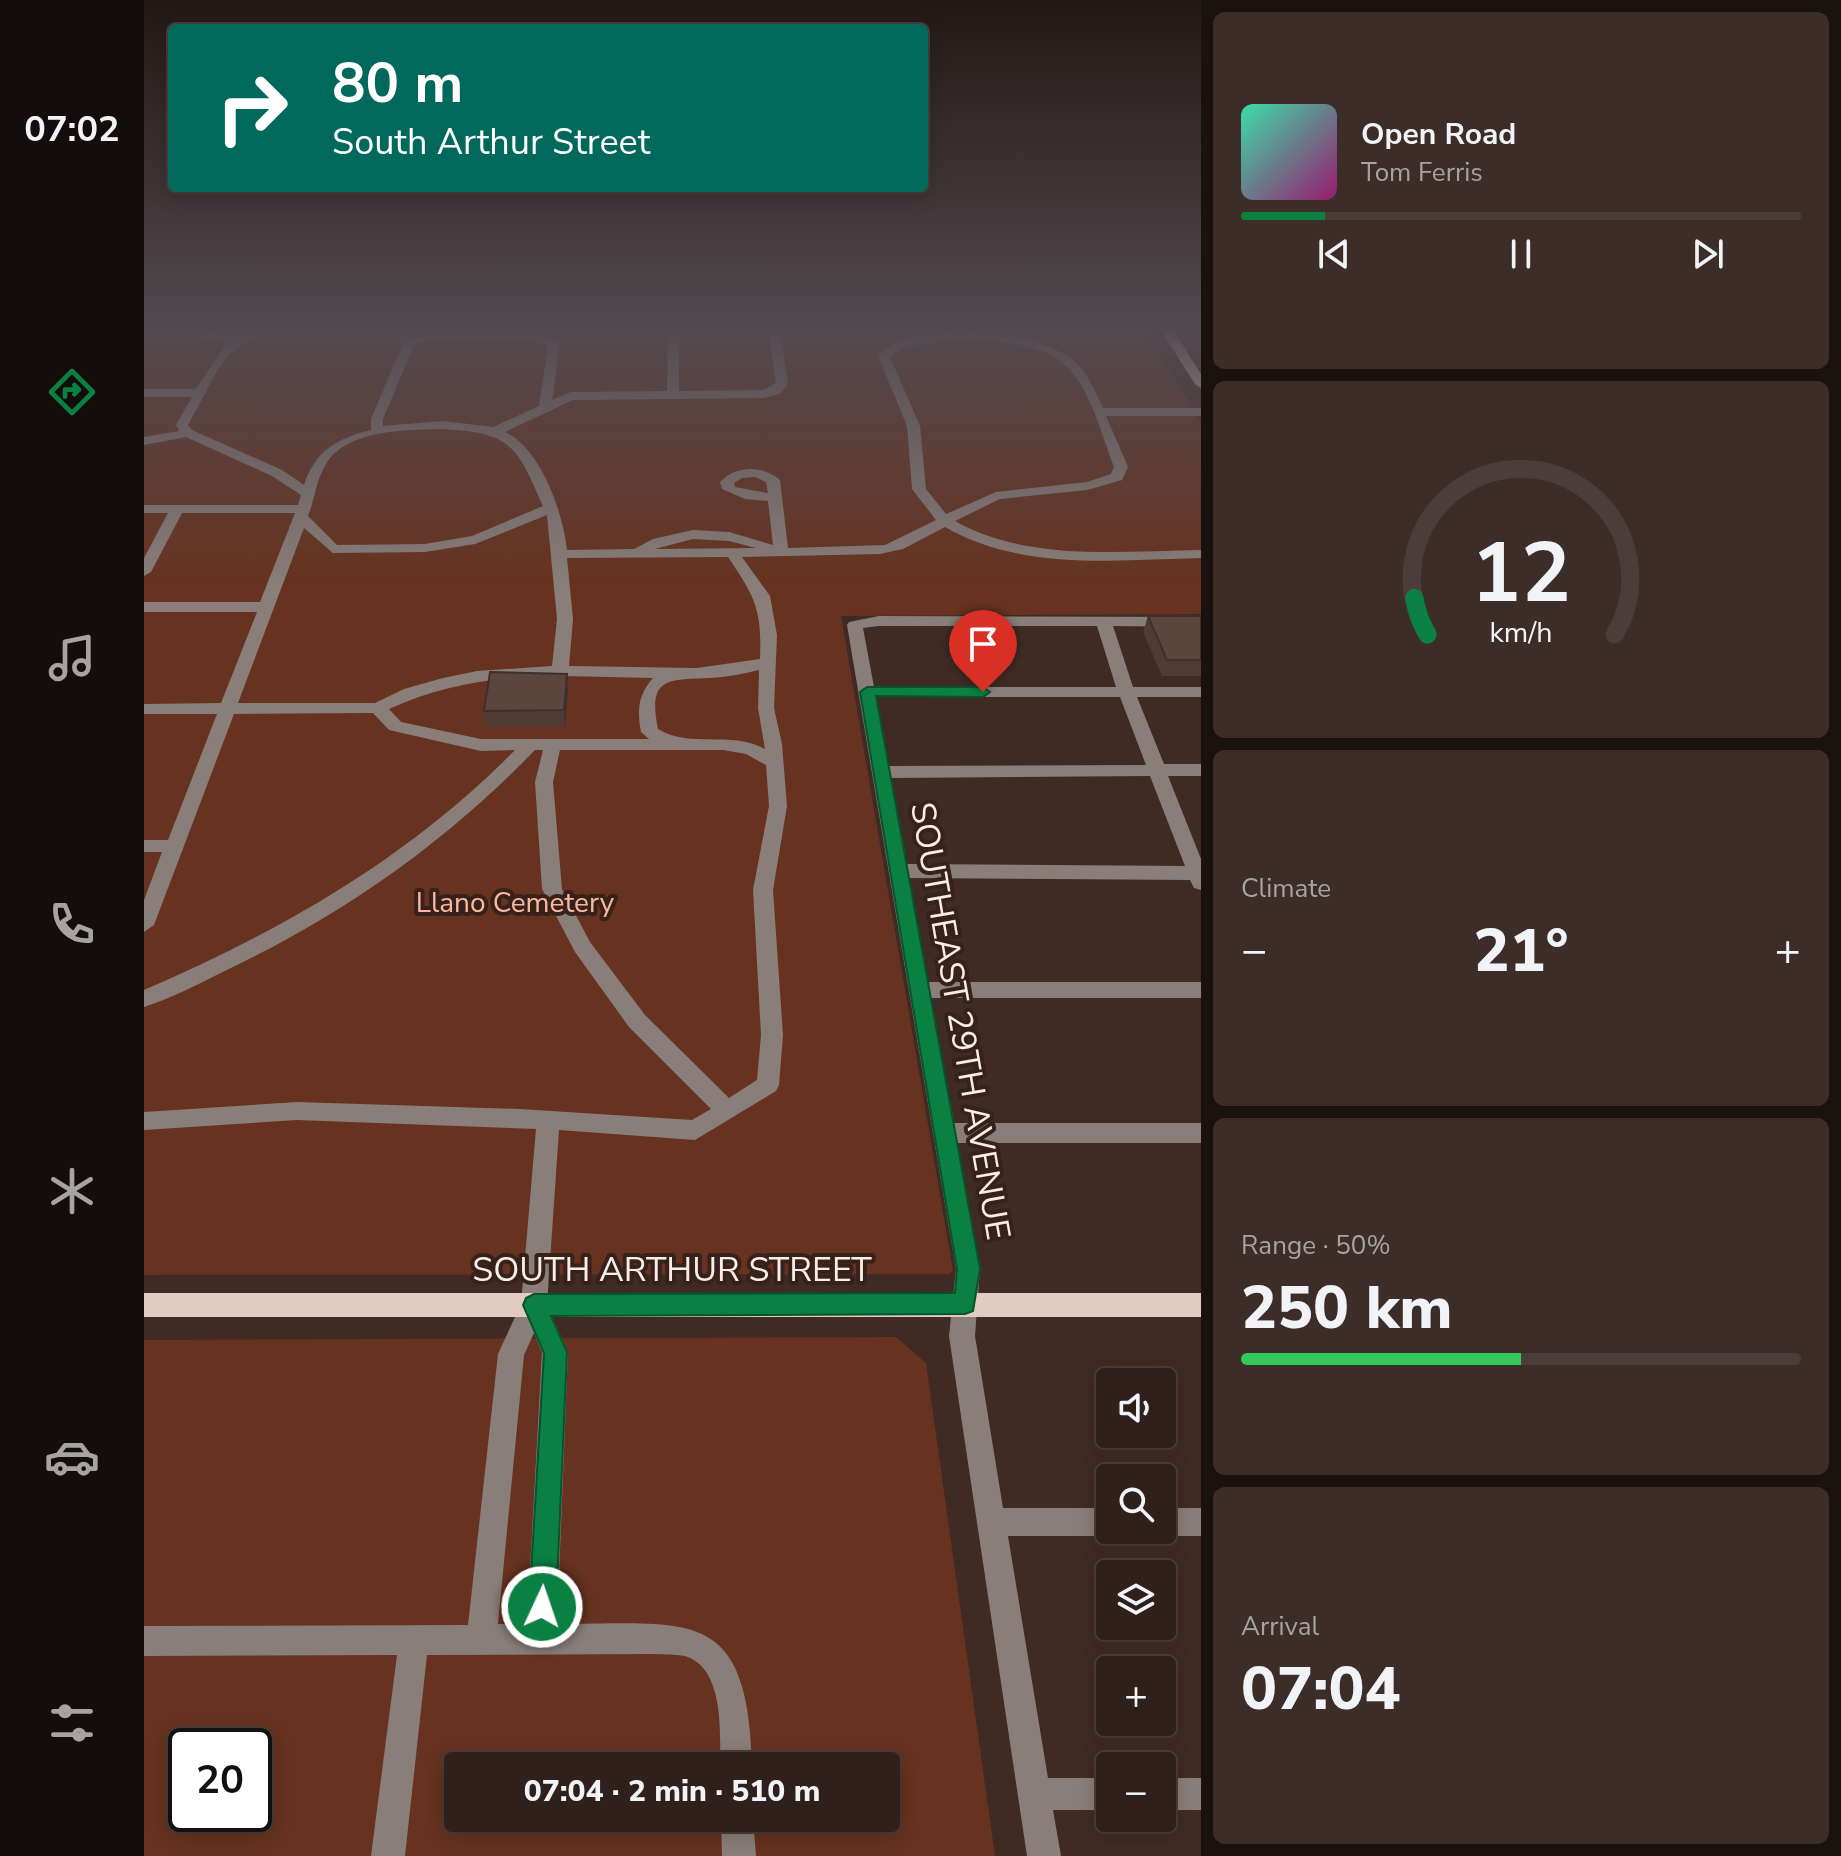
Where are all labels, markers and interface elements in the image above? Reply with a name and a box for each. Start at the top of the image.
text: 80 m [332,45,463,122]
icon: right [200,56,304,160]
text: 07:02 [24,105,120,154]
text: Open Road [1361,114,1516,155]
text: South Arthur Street [332,118,650,167]
text: Tom Ferris [1361,155,1483,190]
icon: previous [1312,232,1356,276]
icon: pause [1499,232,1543,276]
icon: next [1686,232,1730,276]
icon: directions [44,364,100,420]
text: 12 [1471,517,1571,630]
pin [949,610,1017,692]
text: km/h [1490,613,1552,652]
icon: arrive [961,622,1005,666]
icon: music [44,630,100,686]
street label: SOUTHEAST 29TH AVENUE [899,799,1021,1243]
text: Climate [1241,871,1331,906]
park label: Llano Cemetery [416,884,615,922]
icon: phone [44,896,100,952]
text: 21° [1473,910,1569,992]
text: − [1241,921,1267,981]
text: + [1775,921,1801,981]
icon: climate [44,1163,100,1219]
text: Range · 50% [1241,1228,1391,1263]
street label: SOUTH ARTHUR STREET [472,1247,872,1293]
text: 250 km [1241,1267,1453,1349]
map controls [1096,1368,1176,1832]
button: sound [1096,1368,1176,1448]
icon: car [44,1429,100,1485]
button: search [1096,1464,1176,1544]
button: layers [1096,1560,1176,1640]
position arrow [500,1565,584,1649]
text: Arrival [1241,1609,1319,1644]
text: 07:04 [1241,1648,1401,1730]
button: + [1096,1656,1176,1736]
icon: filters [44,1695,100,1751]
speed limit sign: 20 [168,1728,272,1832]
button: − [1096,1752,1176,1832]
text: 07:04 · 2 min · 510 m [524,1771,820,1812]

